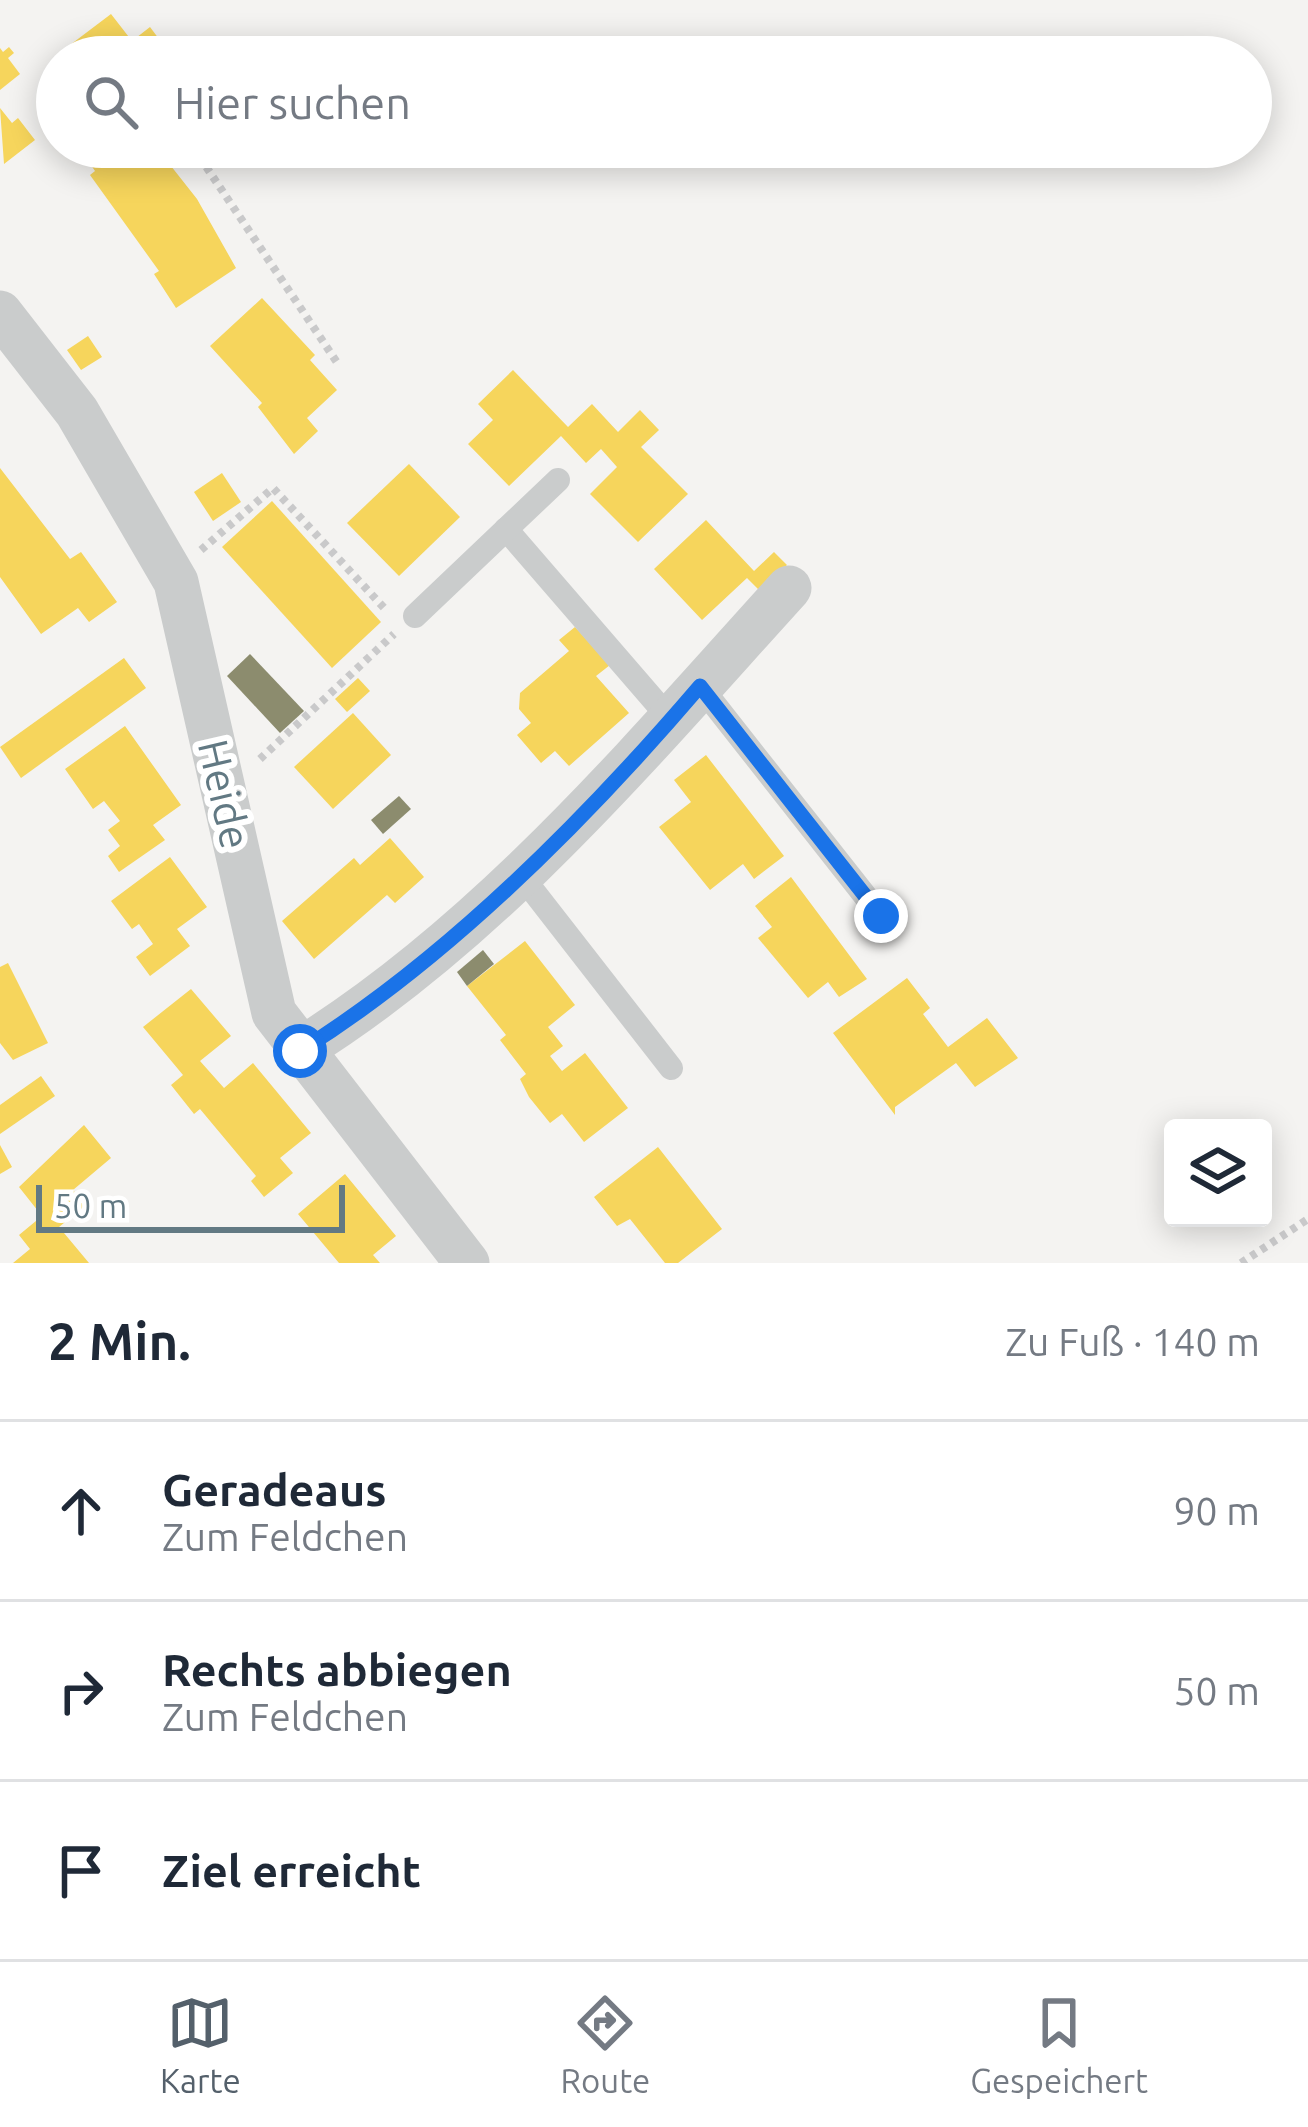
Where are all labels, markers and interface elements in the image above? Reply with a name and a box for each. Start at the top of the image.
search box [36,36,1272,168]
icon: search [78,69,144,135]
text: Hier suchen [174,77,411,128]
street label: Heide [190,735,260,853]
route end [854,889,908,943]
route start [273,1024,327,1078]
map controls [1164,1119,1272,1227]
button: layers [1164,1119,1272,1227]
scale bar [36,1179,345,1232]
text: 50 m [54,1187,127,1224]
text: 2 Min. [48,1312,191,1370]
text: Zu Fuß · 140 m [1005,1320,1260,1363]
text: Geradeaus [162,1464,387,1515]
icon: ahead [48,1478,114,1544]
text: 90 m [1173,1489,1260,1532]
text: Zum Feldchen [162,1515,408,1558]
text: Rechts abbiegen [162,1644,512,1695]
icon: right [48,1658,114,1724]
text: 50 m [1173,1669,1260,1712]
text: Zum Feldchen [162,1695,408,1738]
icon: arrive [48,1838,114,1904]
text: Ziel erreicht [162,1845,421,1896]
tab: Karte [160,1990,241,2099]
tab: Route [561,1990,650,2099]
tab: Gespeichert [970,1990,1148,2099]

